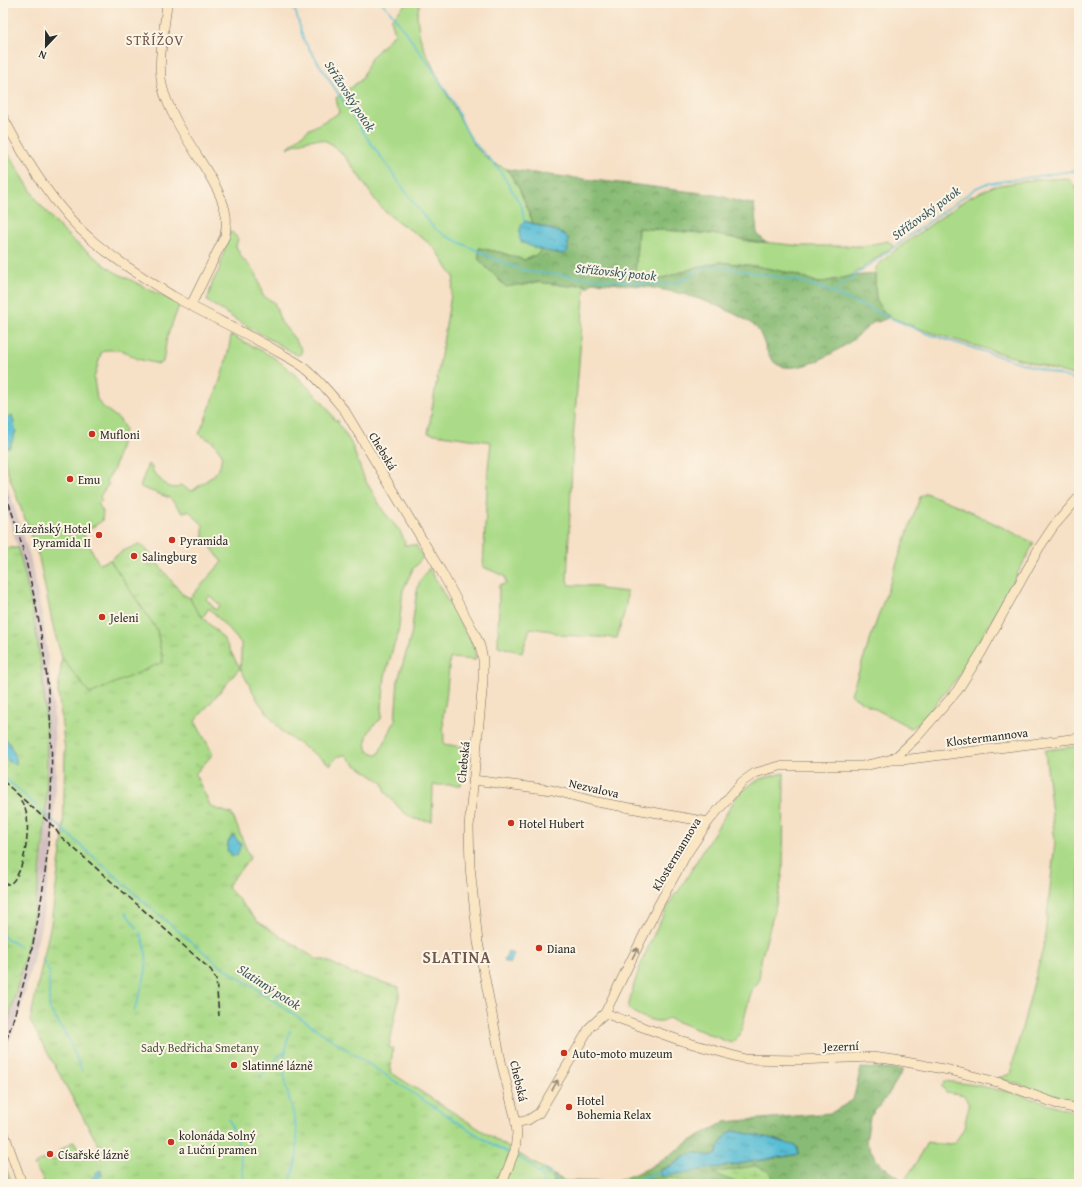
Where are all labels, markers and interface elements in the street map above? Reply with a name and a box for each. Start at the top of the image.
north arrow [26,26,66,66]
district label: STŘÍŽOV [126,30,184,50]
text: N [35,46,49,64]
water label: Střížovský potok [320,57,380,135]
water label: Střížovský potok [888,181,964,245]
water label: Střížovský potok [575,258,657,286]
place label: Mufloni [100,426,140,443]
marker: Mufloni [87,429,97,439]
street label: Chebská [365,429,401,473]
place label: Emu [78,471,101,488]
marker: Emu [65,474,75,484]
place label: Lázeňský Hotel Pyramida II [15,520,92,551]
marker: Lázeňský Hotel Pyramida II [94,530,104,540]
place label: Pyramida [180,532,229,549]
marker: Pyramida [167,535,177,545]
place label: Salingburg [142,548,197,565]
marker: Salingburg [129,551,139,561]
place label: Jeleni [108,609,139,626]
marker: Jeleni [97,612,107,622]
street label: Klostermannova [945,724,1029,750]
street label: Chebská [452,740,474,784]
street label: Nezvalova [567,774,621,802]
street label: Klostermannova [647,814,705,894]
place label: Hotel Hubert [519,815,585,832]
marker: Hotel Hubert [506,818,516,828]
place label: Diana [547,940,576,957]
marker: Diana [534,943,544,953]
district label: SLATINA [423,945,491,969]
one-way arrow [631,947,639,959]
water label: Slatinný potok [234,960,304,1015]
street label: Jezerní [821,1037,860,1055]
park label: Sady Bedřicha Smetany [141,1039,259,1056]
place label: Auto-moto muzeum [572,1045,673,1062]
marker: Auto-moto muzeum [559,1048,569,1058]
place label: Slatinné lázně [242,1057,313,1074]
street label: Chebská [506,1059,532,1104]
marker: Slatinné lázně [229,1060,239,1070]
one-way arrow [552,1079,560,1091]
place label: Hotel Bohemia Relax [577,1092,652,1123]
marker: Hotel Bohemia Relax [564,1102,574,1112]
place label: kolonáda Solný a Luční pramen [179,1127,257,1158]
marker: kolonáda Solný a Luční pramen [166,1137,176,1147]
place label: Císařské lázně [58,1146,129,1163]
marker: Císařské lázně [45,1149,55,1159]

